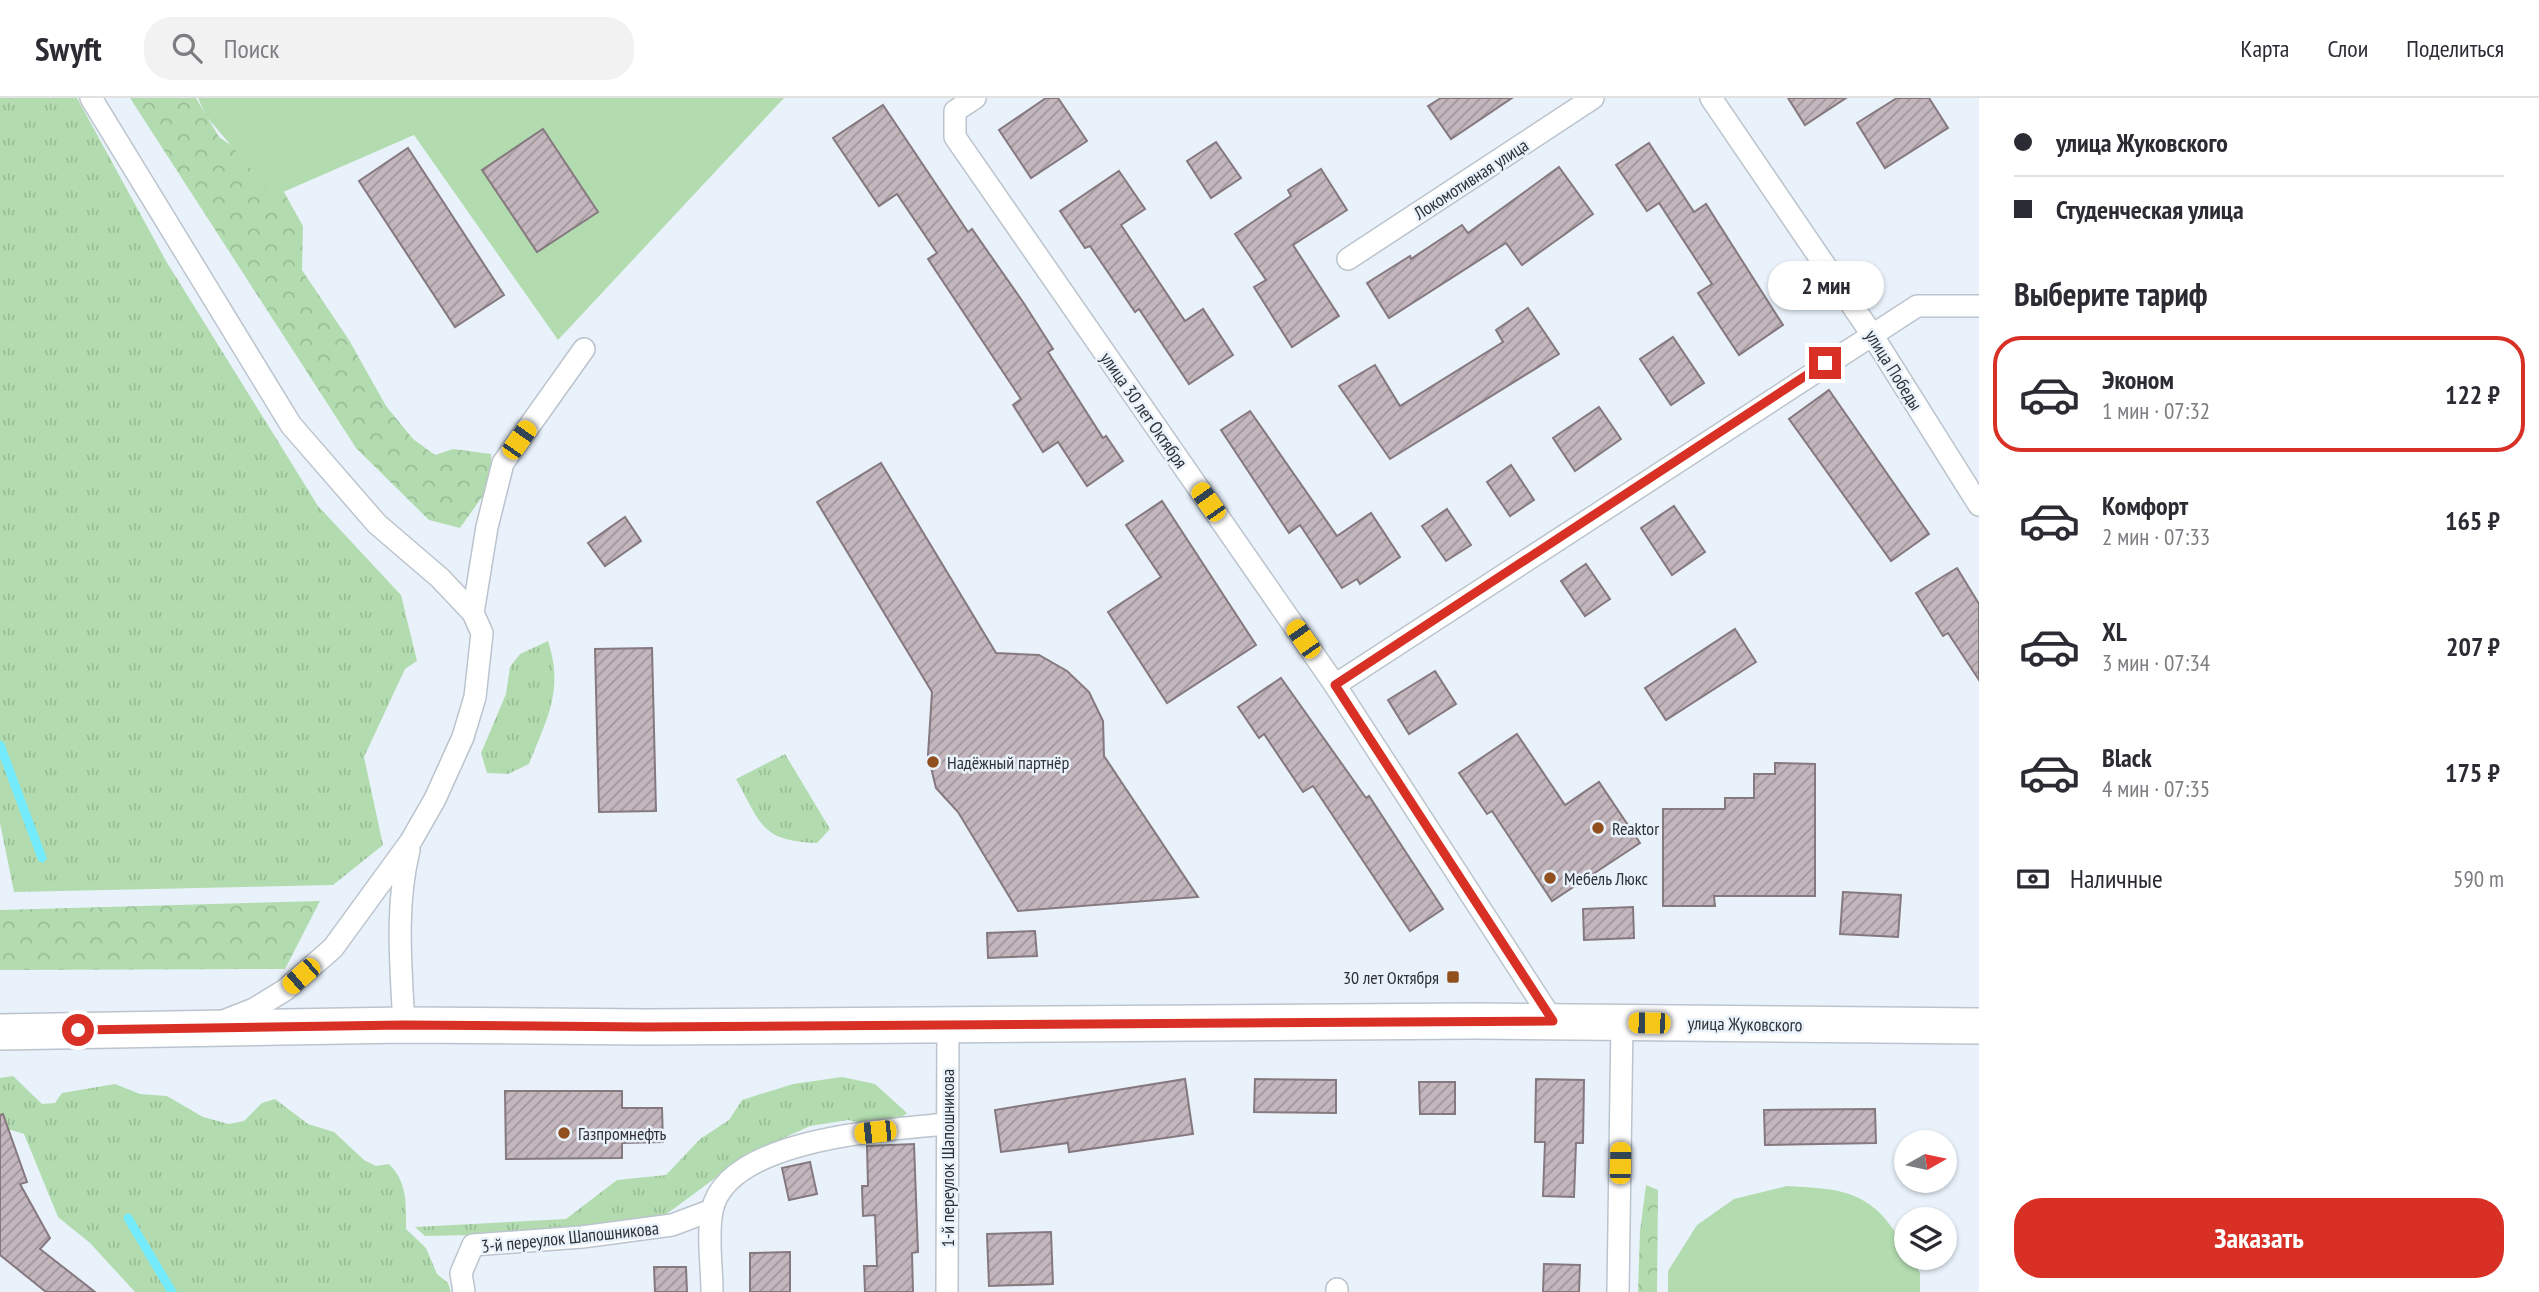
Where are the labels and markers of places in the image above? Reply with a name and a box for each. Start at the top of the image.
place label: Надёжный партнёр [947,751,1070,774]
marker: Надёжный партнёр [925,754,941,770]
place label: Reaktor [1612,817,1659,840]
marker: Reaktor [1590,820,1606,836]
place label: Мебель Люкс [1564,867,1649,890]
marker: Мебель Люкс [1542,870,1558,886]
place label: 30 лет Октября [1343,966,1439,989]
marker: 30 лет Октября [1445,969,1461,985]
place label: Газпромнефть [578,1122,667,1145]
marker: Газпромнефть [556,1125,572,1141]

